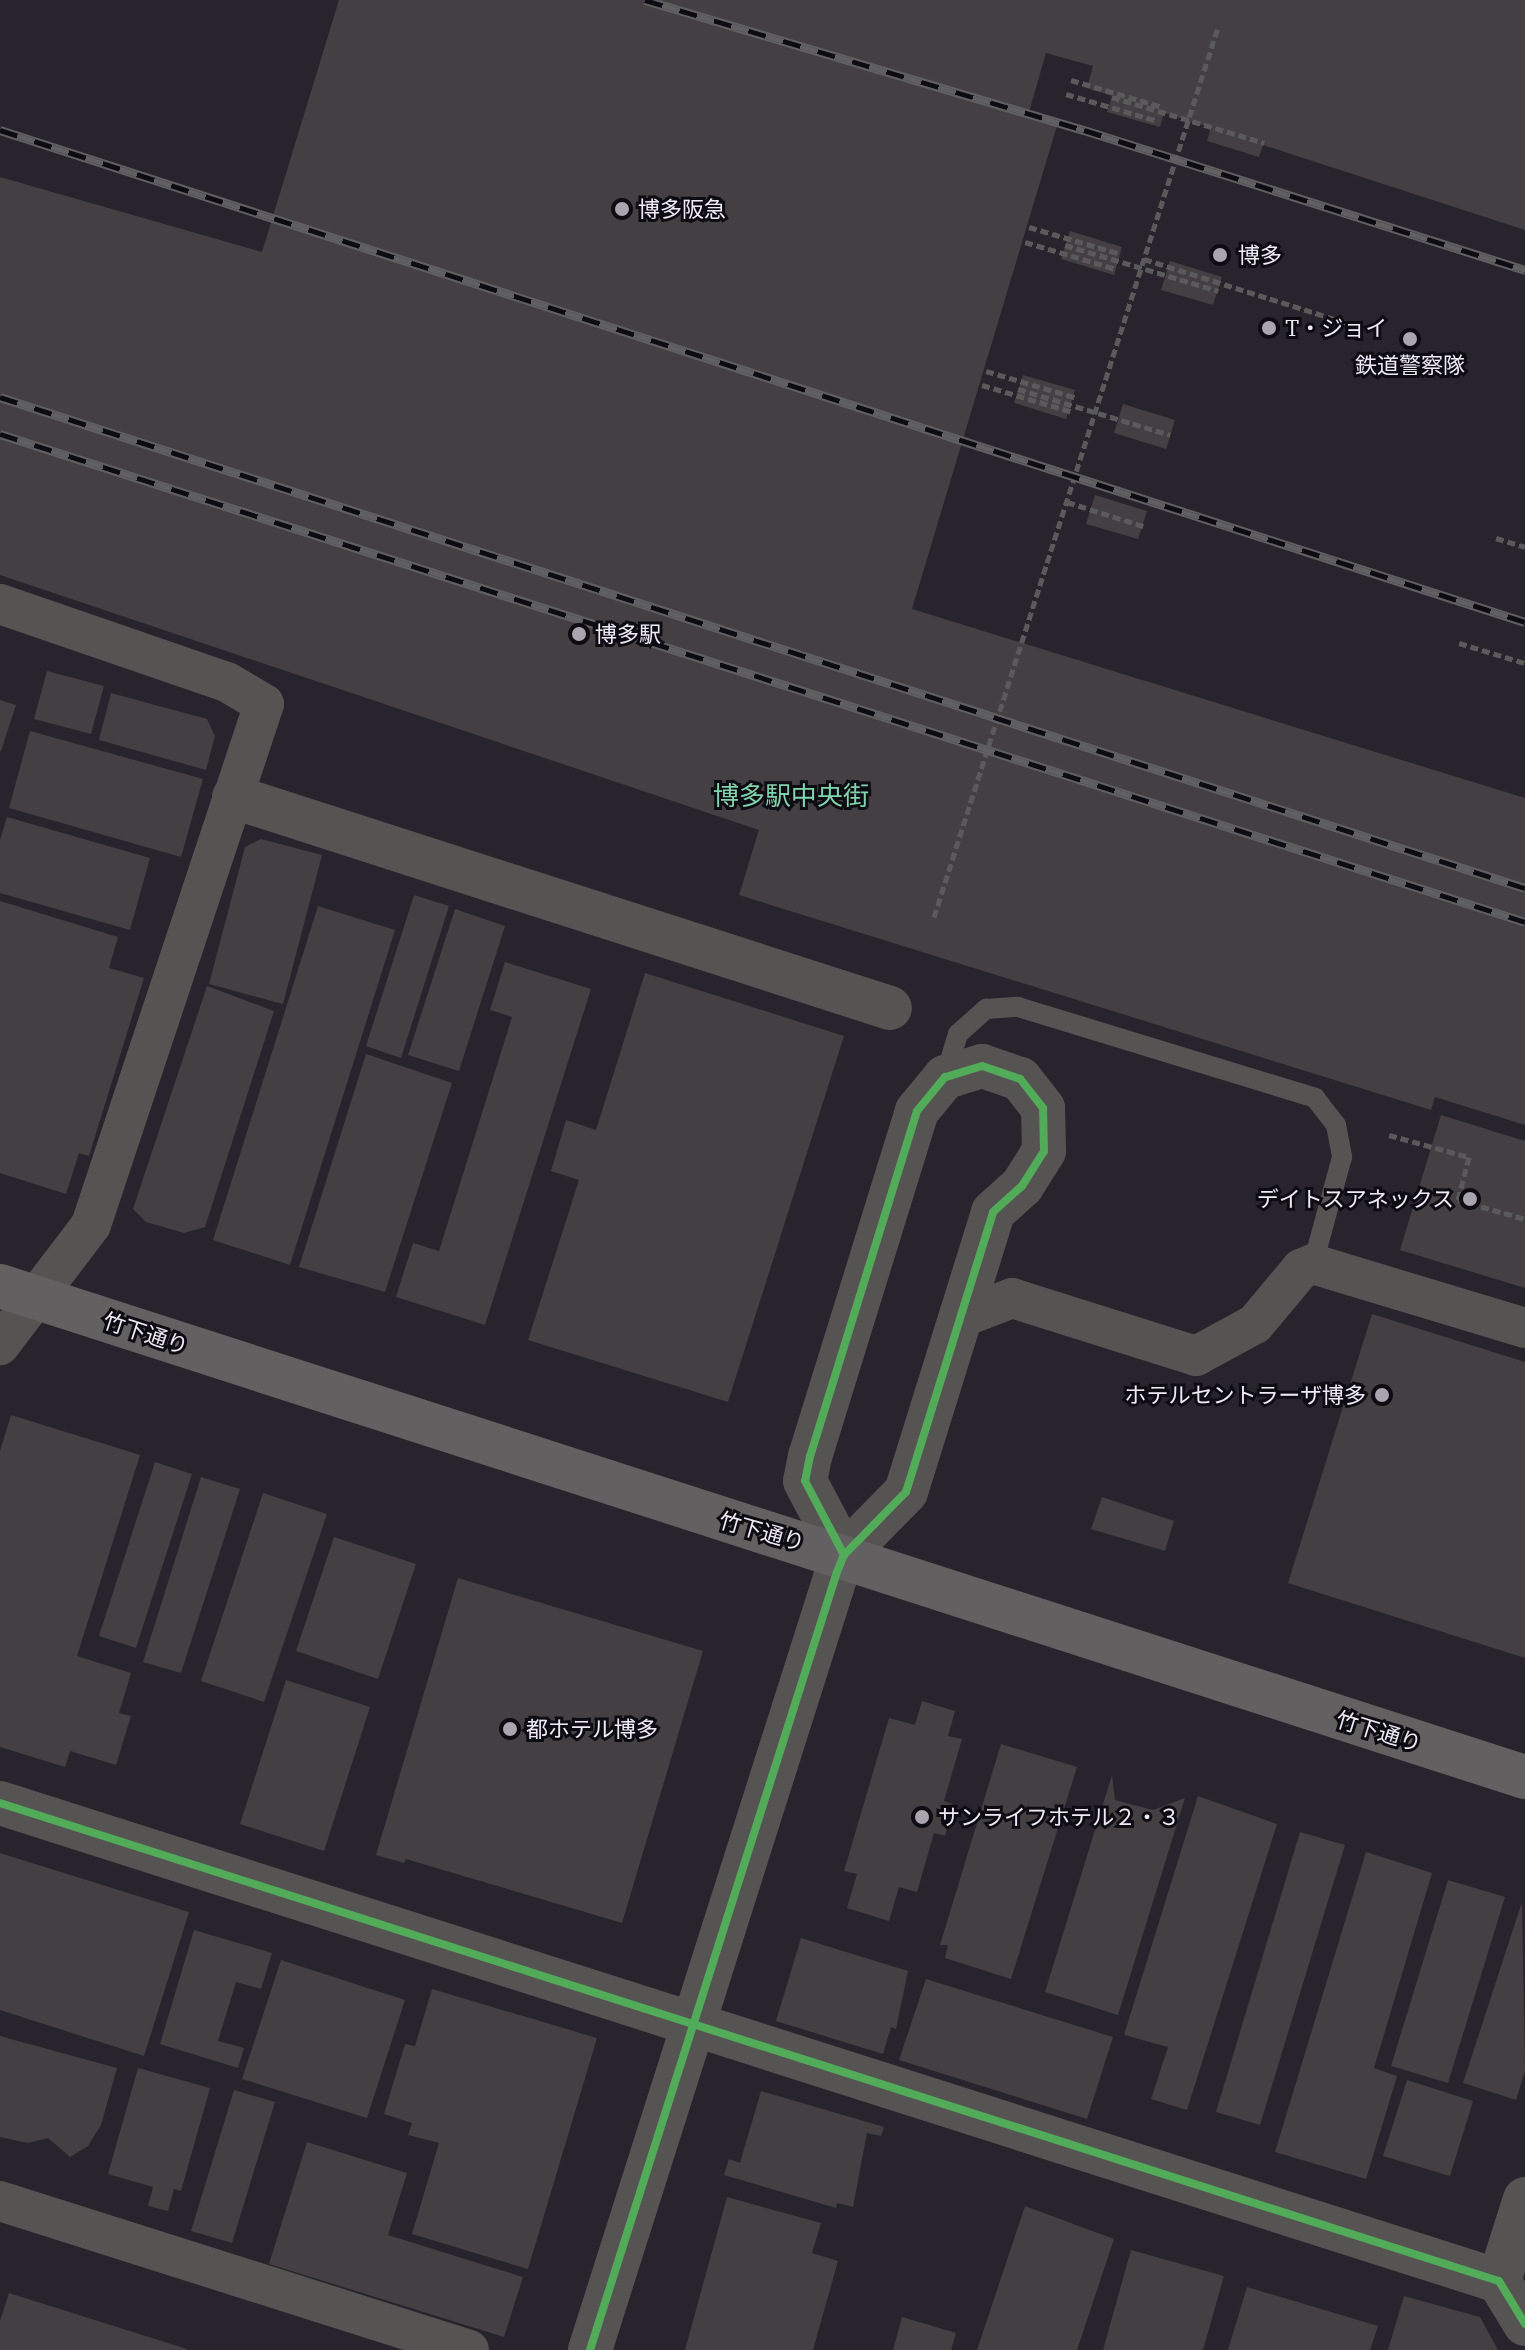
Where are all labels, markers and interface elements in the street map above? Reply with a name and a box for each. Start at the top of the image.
place label: 博多阪急 [638,196,726,222]
marker: 博多阪急 [613,200,631,218]
place label: 博多 [1238,242,1282,268]
marker: 博多 [1209,244,1231,266]
place label: T・ジョイ [1285,315,1387,341]
marker: T・ジョイ [1260,319,1278,337]
marker: 鉄道警察隊 [1401,330,1419,348]
place label: 鉄道警察隊 [1355,352,1465,378]
place label: 博多駅 [595,621,661,647]
marker: 博多駅 [570,625,588,643]
district label: 博多駅中央街 [713,780,869,812]
place label: デイトスアネックス [1256,1186,1454,1212]
marker: デイトスアネックス [1461,1190,1479,1208]
street label: 竹下通り [100,1307,192,1359]
place label: ホテルセントラーザ博多 [1124,1382,1366,1408]
marker: ホテルセントラーザ博多 [1373,1386,1391,1404]
street label: 竹下通り [716,1506,808,1556]
street label: 竹下通り [1333,1706,1425,1756]
place label: 都ホテル博多 [526,1716,658,1742]
marker: 都ホテル博多 [501,1720,519,1738]
place label: サンライフホテル２・３ [938,1804,1180,1830]
marker: サンライフホテル２・３ [913,1808,931,1826]

